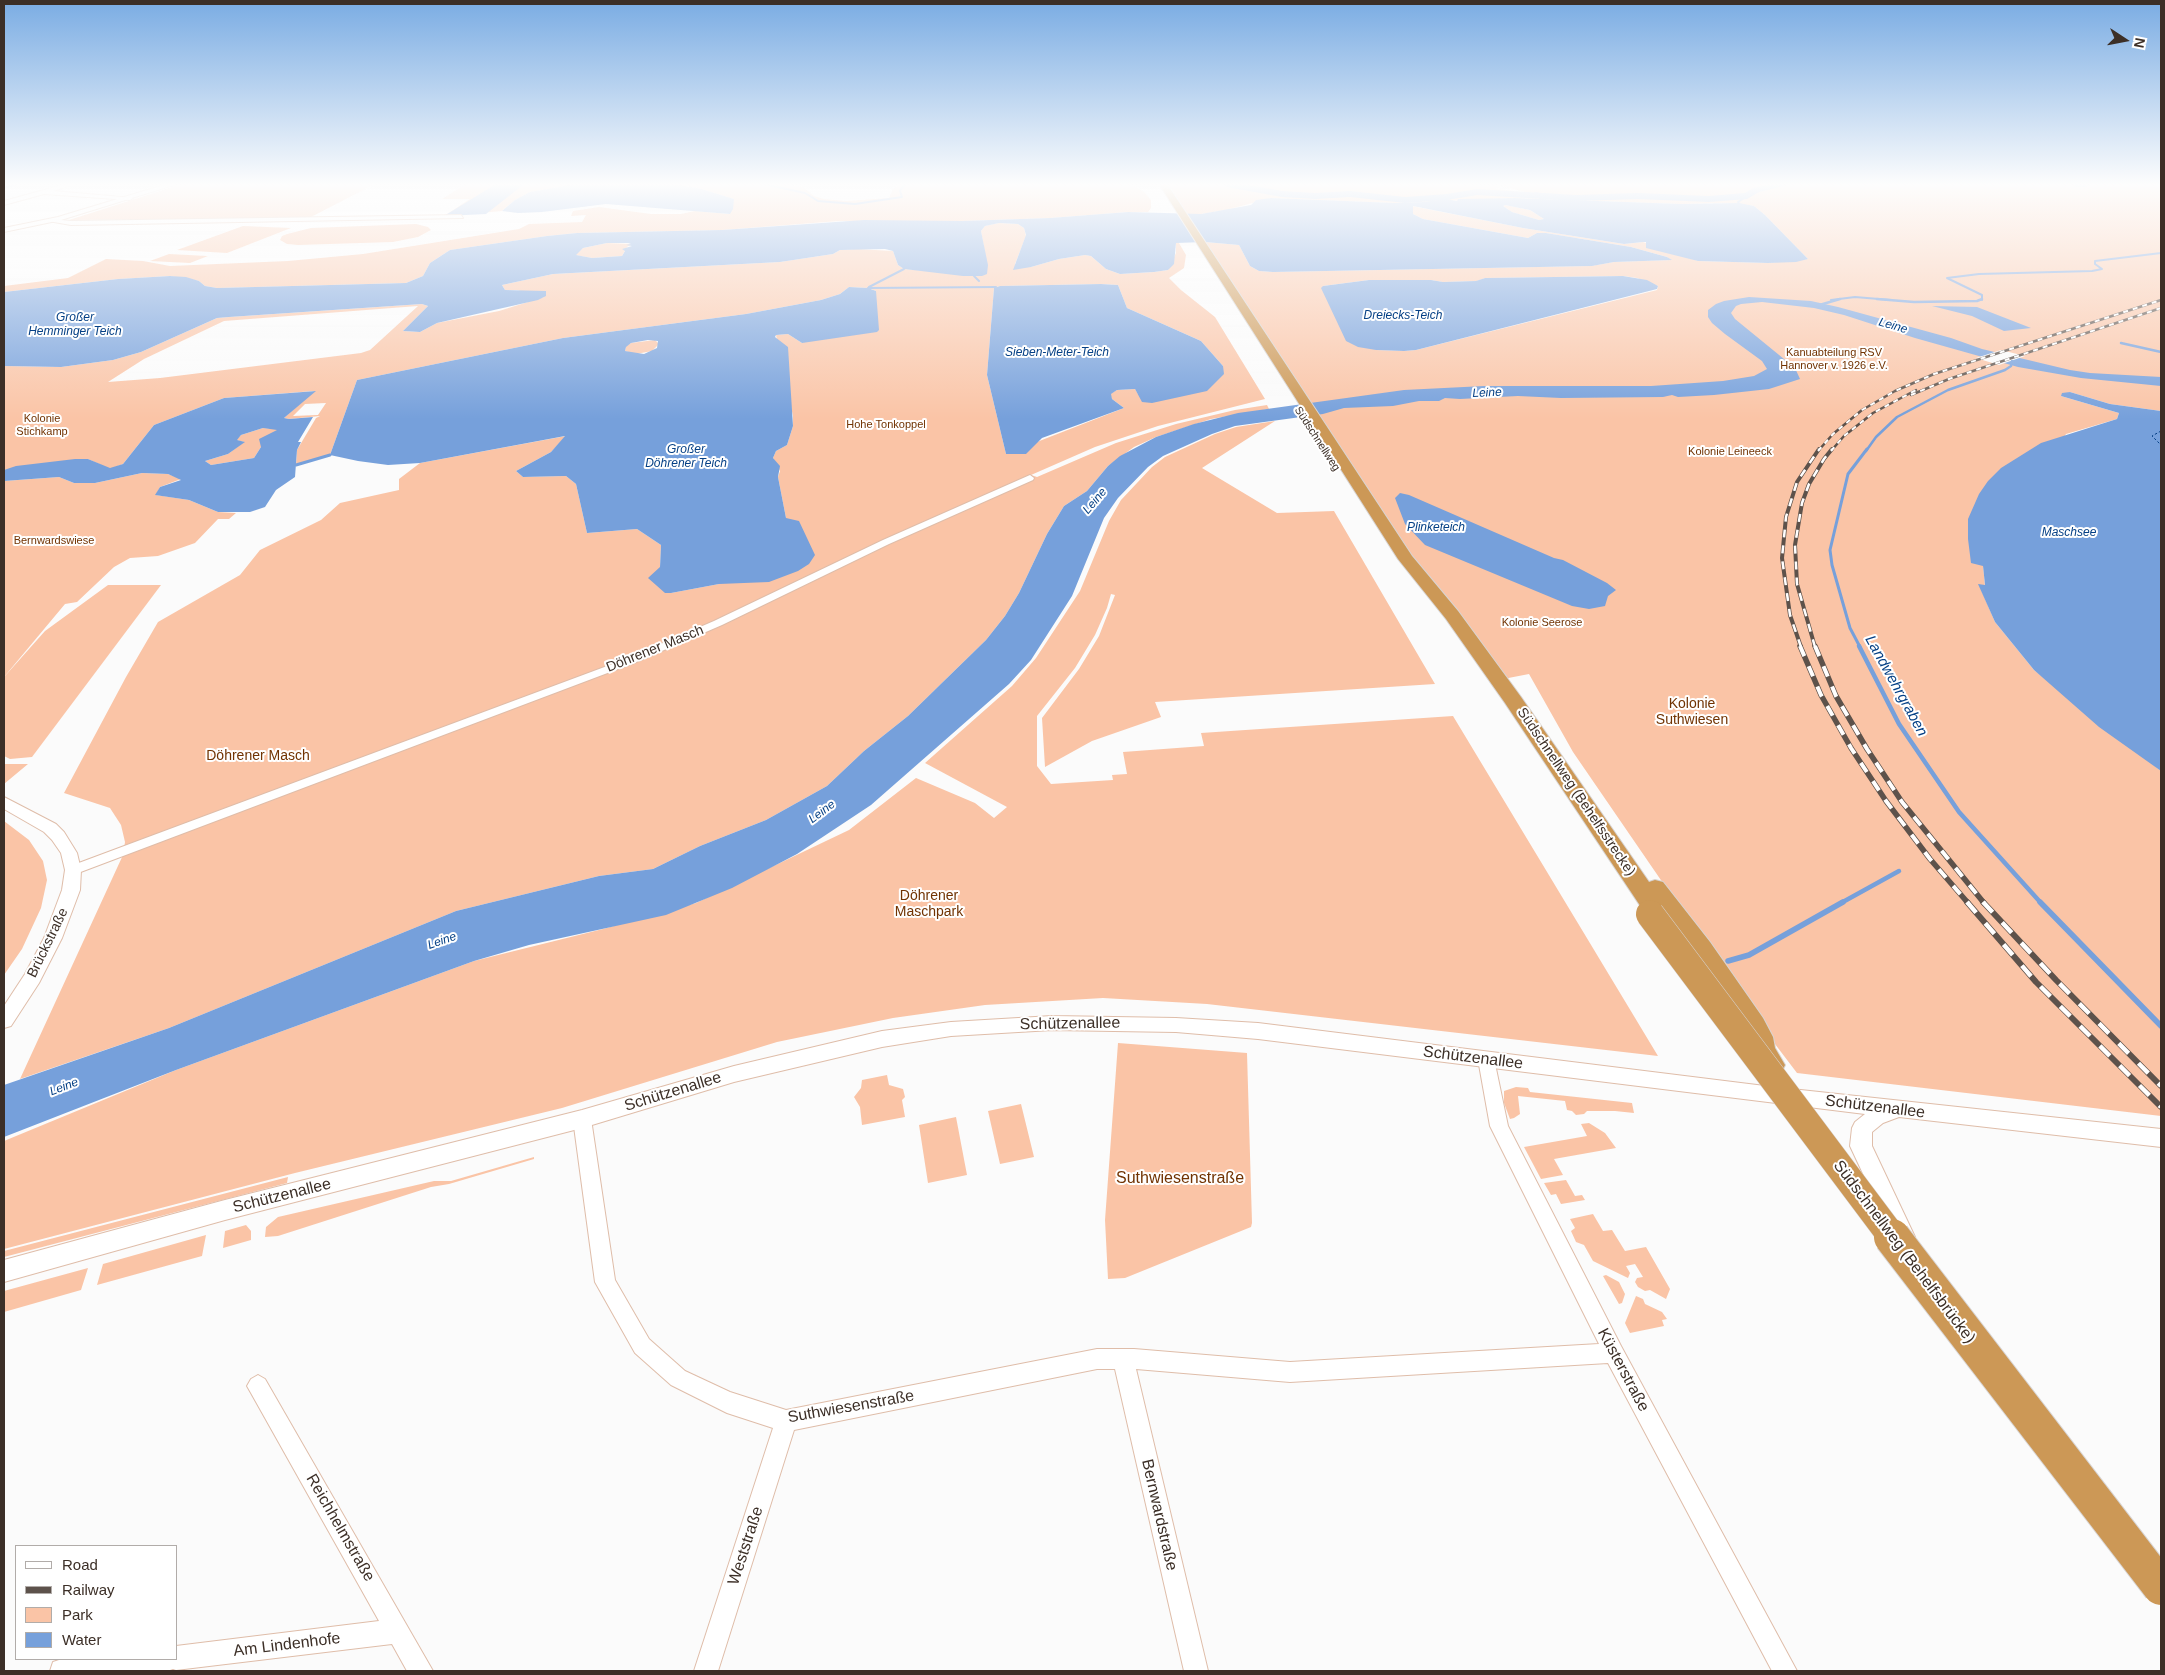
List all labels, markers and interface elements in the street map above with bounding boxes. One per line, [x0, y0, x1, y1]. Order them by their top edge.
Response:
north arrow [2100, 15, 2150, 65]
text: N [2131, 36, 2149, 49]
water label: Dreiecks-Teich [1364, 309, 1442, 323]
water label: Großer Hemminger Teich [28, 311, 122, 339]
water label: Leine [1877, 315, 1909, 337]
water label: Sieben-Meter-Teich [1005, 346, 1109, 360]
park label: Kanuabteilung RSV Hannover v. 1926 e.V. [1780, 346, 1888, 372]
water label: Leine [1472, 385, 1502, 401]
street label: Südschnellweg [1291, 404, 1343, 474]
park label: Kolonie Stichkamp [16, 412, 68, 438]
park label: Hohe Tonkoppel [846, 418, 926, 432]
water label: Großer Döhrener Teich [645, 443, 727, 471]
park label: Kolonie Leineeck [1688, 445, 1772, 459]
water label: Leine [1080, 485, 1110, 517]
water label: Plinketeich [1407, 521, 1465, 535]
water label: Maschsee [2042, 526, 2096, 540]
park label: Bernwardswiese [14, 534, 94, 548]
park label: Kolonie Seerose [1502, 616, 1582, 630]
street label: Döhrener Masch [604, 622, 706, 676]
water label: Landwehrgraben [1861, 632, 1931, 740]
park label: Kolonie Suthwiesen [1656, 696, 1728, 729]
street label: Südschnellweg (Behelfsstrecke) [1513, 705, 1639, 879]
park label: Döhrener Masch [206, 748, 310, 764]
water label: Leine [806, 797, 838, 827]
park label: Döhrener Maschpark [895, 888, 963, 920]
street label: Brückstraße [24, 905, 72, 981]
water label: Leine [426, 929, 458, 953]
street label: Schützenallee [1020, 1014, 1120, 1034]
street label: Schützenallee [1422, 1042, 1524, 1074]
street label: Schützenallee [622, 1068, 724, 1116]
water label: Leine [48, 1075, 80, 1099]
street label: Schützenallee [1824, 1091, 1926, 1123]
street label: Südschnellweg (Behelfsbrücke) [1829, 1157, 1979, 1347]
park label: Suthwiesenstraße [1116, 1169, 1244, 1189]
street label: Schützenallee [231, 1175, 333, 1217]
street label: Küsterstraße [1593, 1325, 1653, 1415]
street label: Suthwiesenstraße [786, 1386, 916, 1428]
street label: Bernwardstraße [1137, 1457, 1181, 1573]
street label: Reichhelmstraße [301, 1471, 379, 1585]
street label: Weststraße [724, 1504, 768, 1588]
legend [15, 1545, 178, 1660]
text: Road [62, 1556, 98, 1573]
text: Railway [62, 1581, 115, 1598]
text: Park [62, 1606, 93, 1623]
street label: Am Lindenhofe [232, 1629, 342, 1661]
text: Water [62, 1631, 101, 1648]

